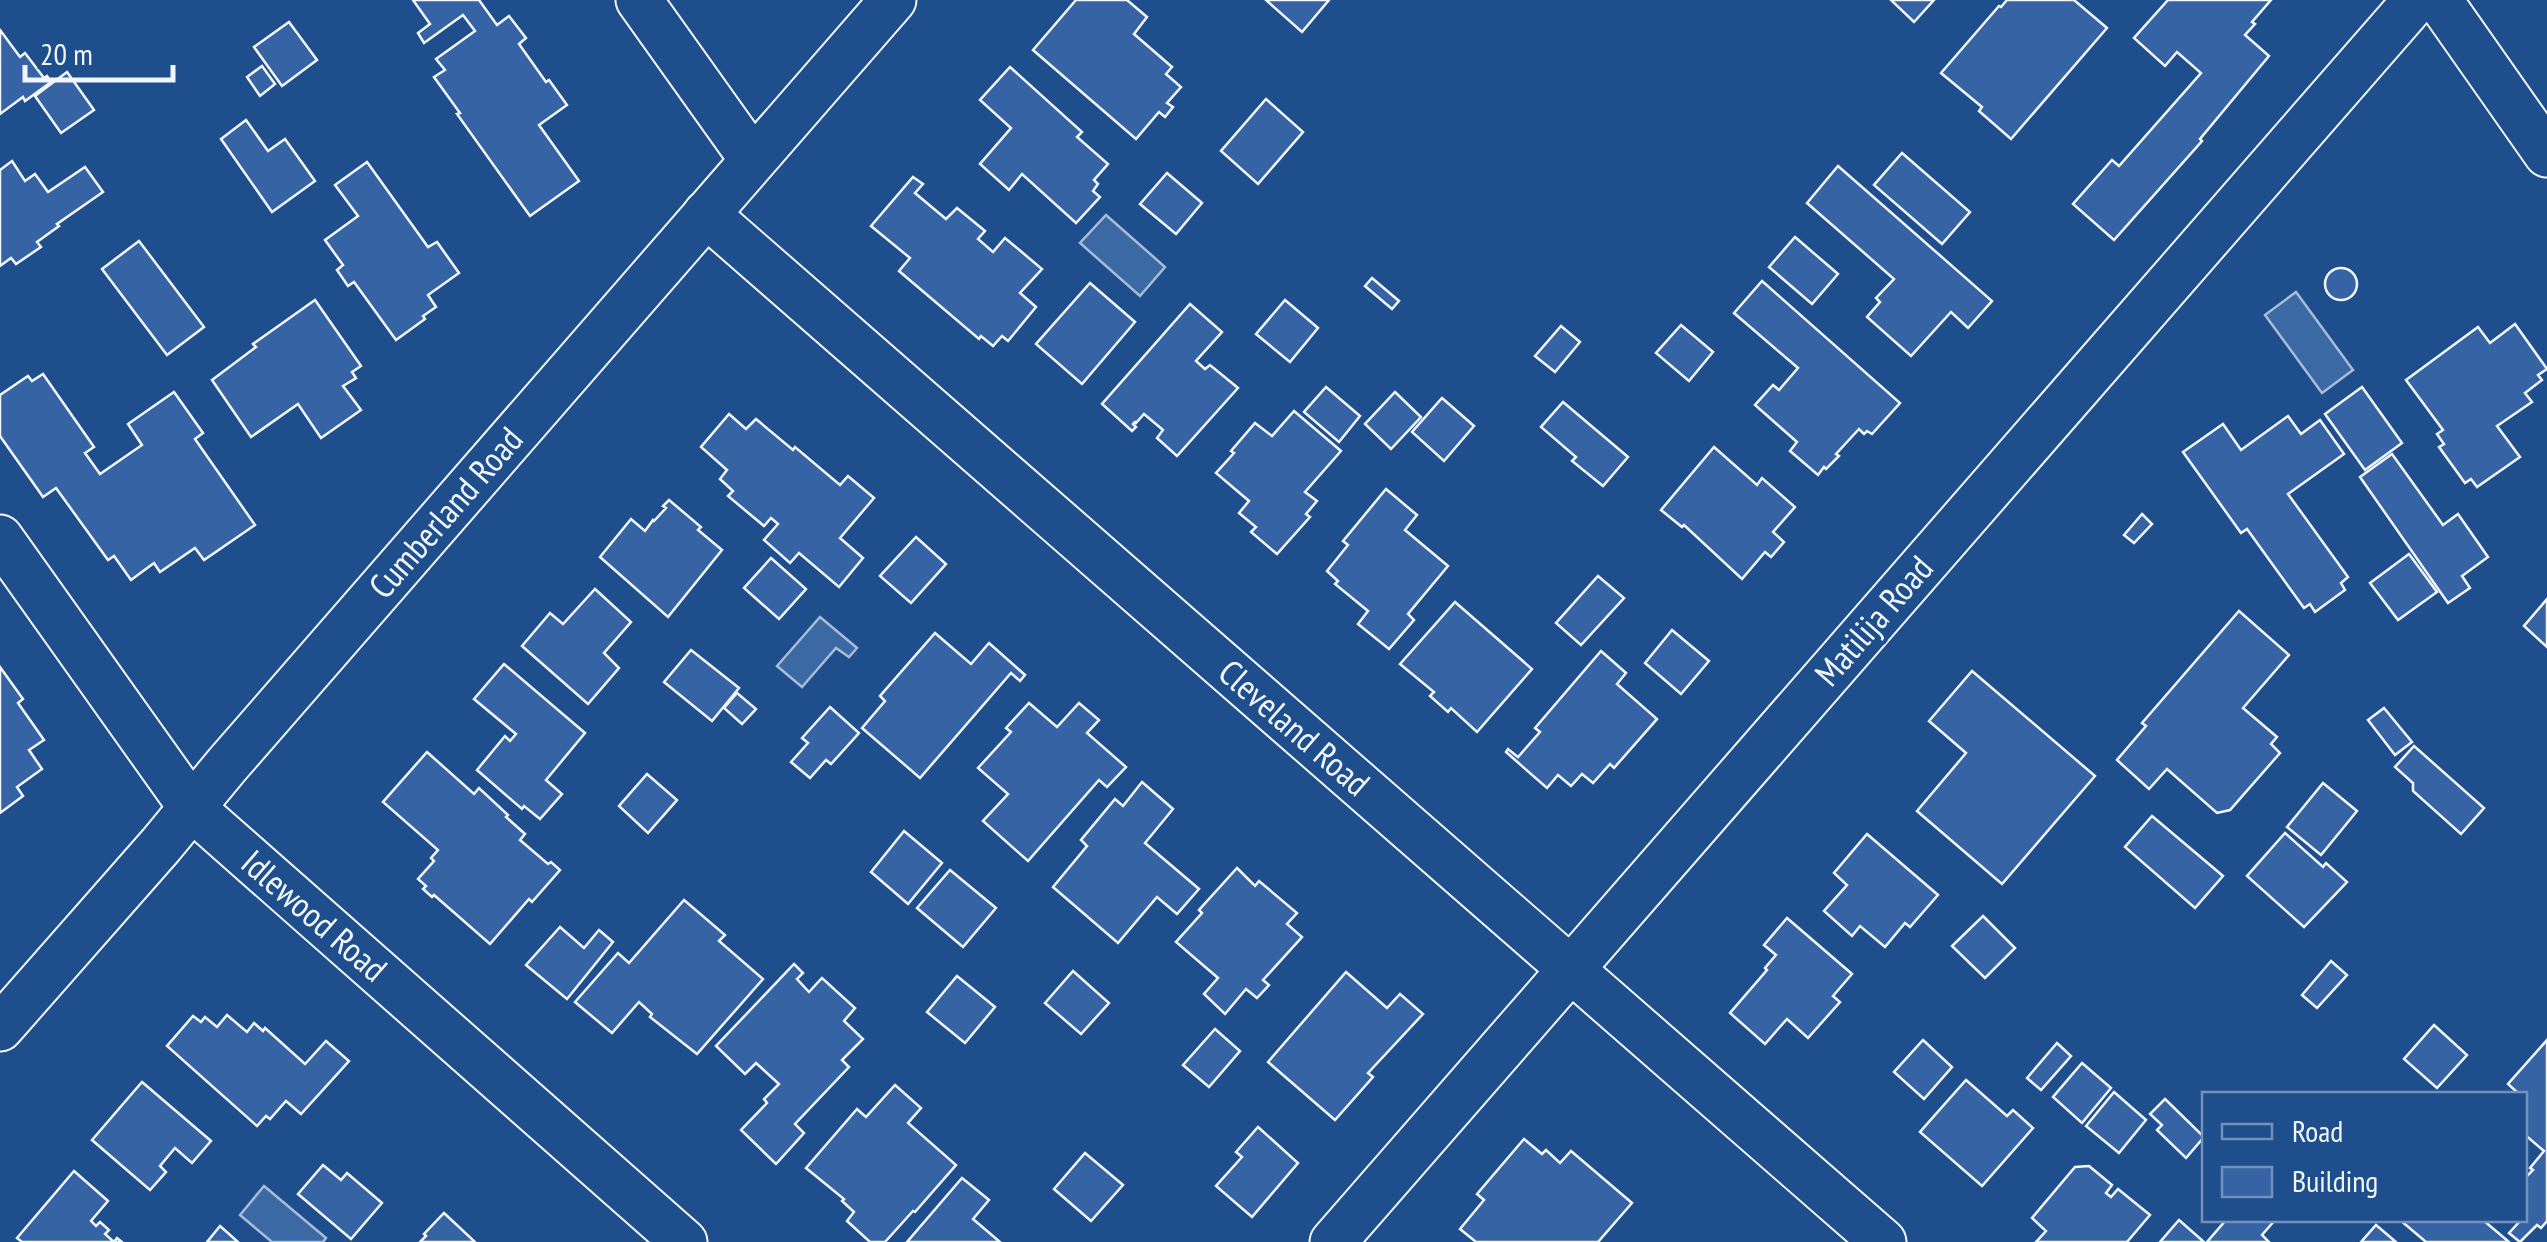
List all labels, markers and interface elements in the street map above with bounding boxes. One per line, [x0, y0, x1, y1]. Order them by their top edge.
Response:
scale bar [25, 20, 172, 82]
text: 20 m [40, 34, 93, 73]
street label: Cumberland Road [358, 417, 532, 608]
street label: Matilija Road [1804, 546, 1942, 695]
street label: Cleveland Road [1209, 649, 1380, 806]
street label: Idlewood Road [232, 839, 397, 991]
legend [2202, 1092, 2527, 1222]
text: Road [2292, 1111, 2343, 1150]
text: Building [2292, 1161, 2378, 1200]

